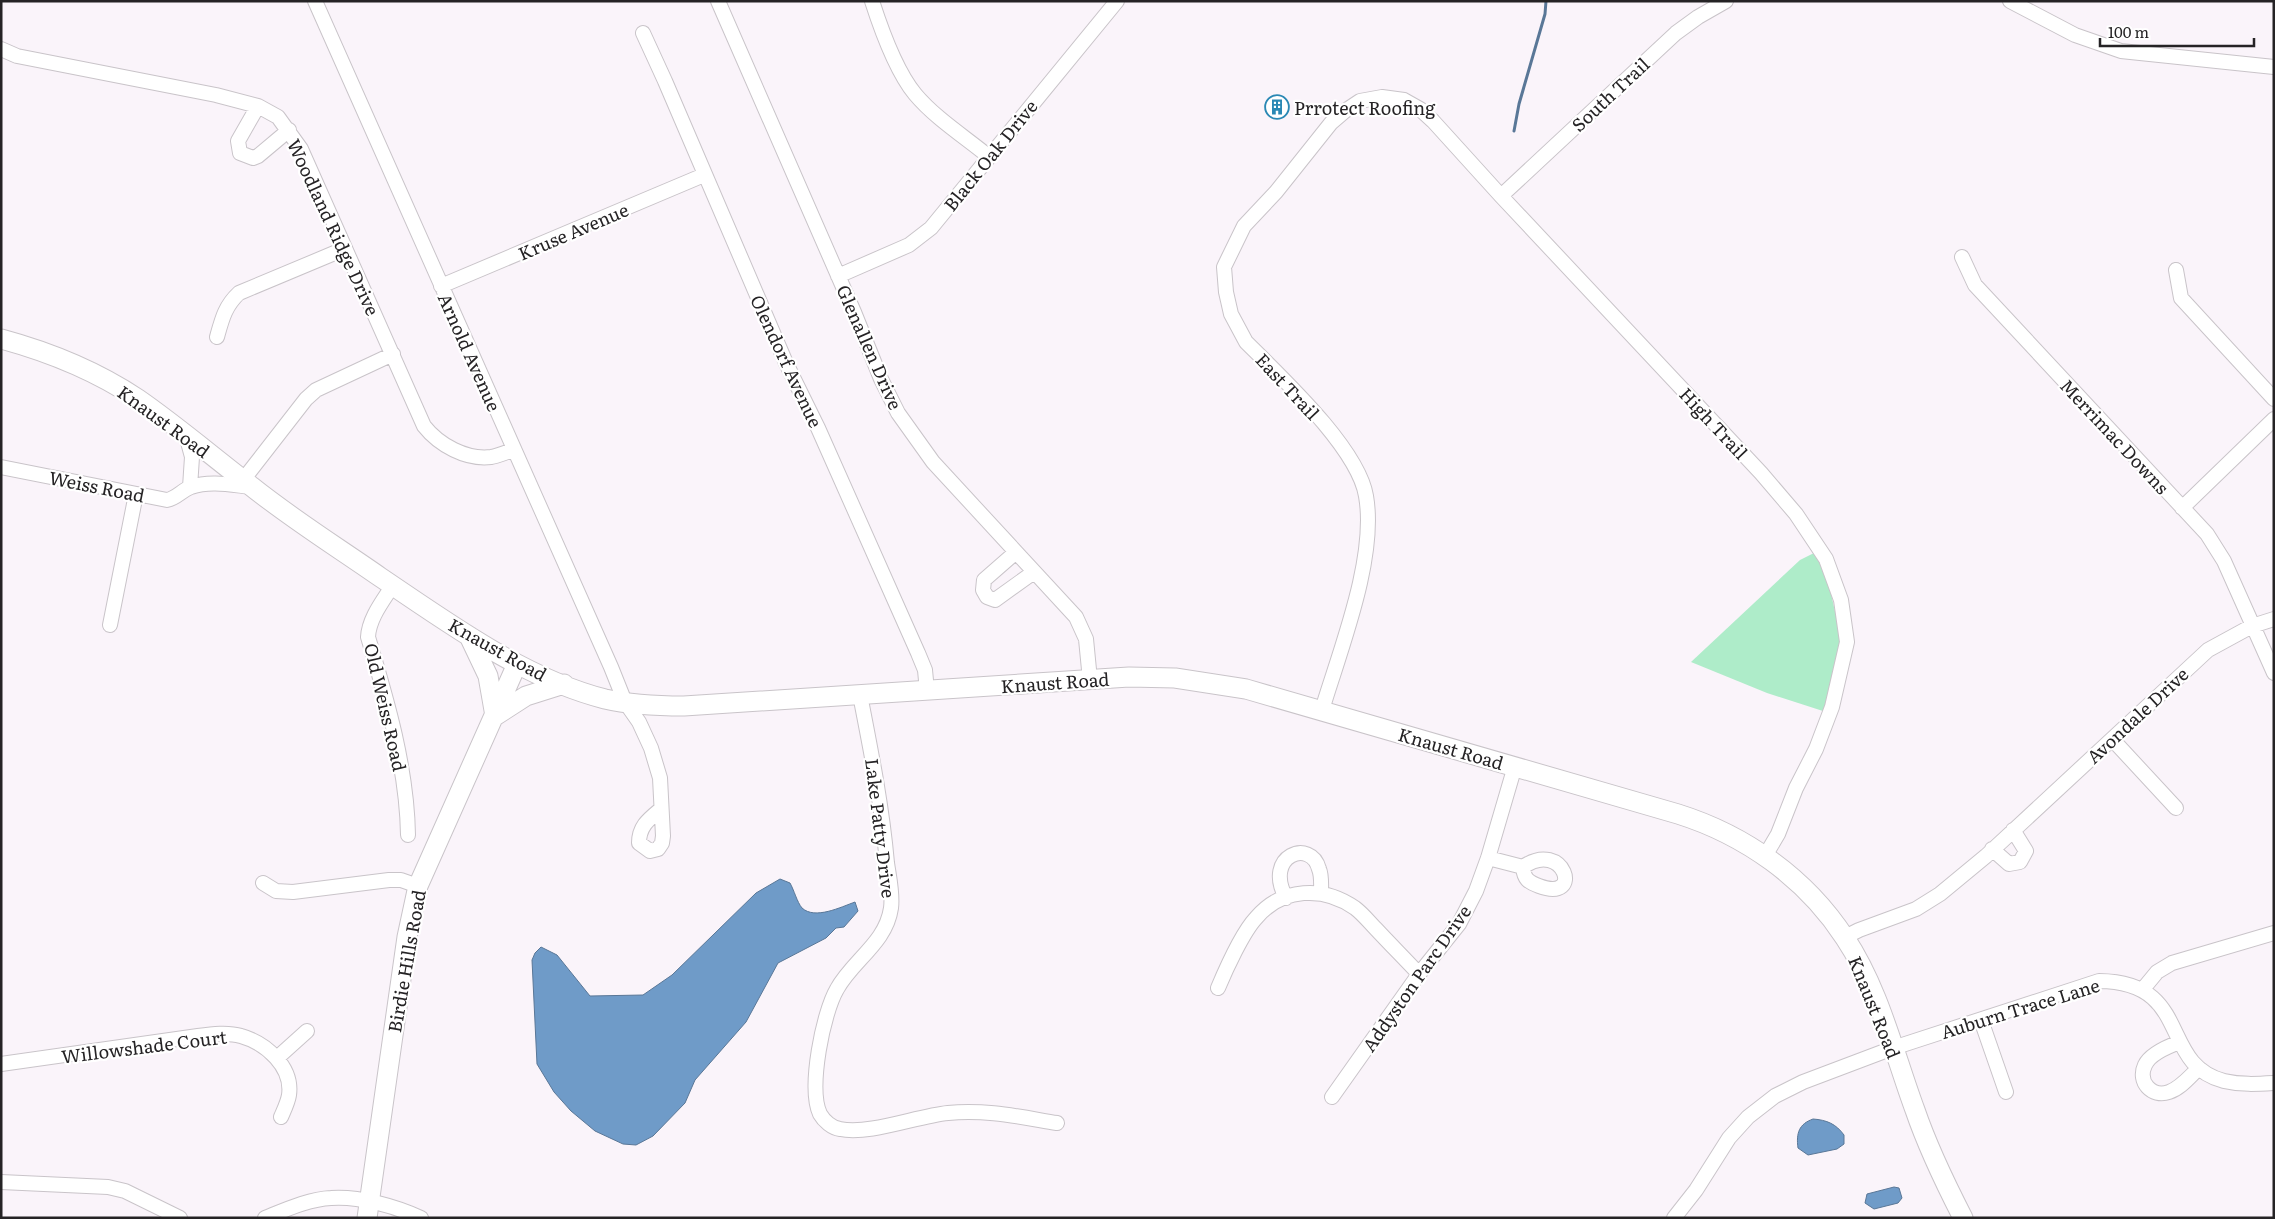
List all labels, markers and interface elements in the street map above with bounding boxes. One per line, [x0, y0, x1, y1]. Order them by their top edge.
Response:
scale bar [2100, 15, 2254, 47]
text: 100 m [2108, 20, 2149, 43]
street label: South Trail [1565, 51, 1655, 137]
street label: Black Oak Drive [937, 94, 1043, 216]
building icon: Prrotect Roofing [1264, 94, 1290, 120]
place label: Prrotect Roofing [1294, 94, 1436, 121]
street label: Woodland Ridge Drive [281, 134, 387, 320]
street label: Kruse Avenue [514, 196, 632, 266]
street label: Glenallen Drive [830, 280, 910, 414]
street label: Arnold Avenue [432, 288, 508, 416]
street label: Olendorf Avenue [744, 290, 830, 432]
street label: East Trail [1250, 346, 1326, 426]
street label: Merrimac Downs [2054, 372, 2176, 500]
street label: Knaust Road [112, 378, 216, 464]
street label: High Trail [1674, 381, 1754, 465]
street label: Weiss Road [47, 464, 147, 508]
street label: Knaust Road [444, 611, 552, 687]
street label: Old Weiss Road [358, 640, 414, 774]
street label: Avondale Drive [2080, 661, 2194, 769]
street label: Knaust Road [1000, 665, 1110, 699]
street label: Knaust Road [1395, 720, 1507, 776]
street label: Lake Patty Drive [859, 757, 903, 899]
street label: Birdie Hills Road [380, 887, 432, 1035]
street label: Addyston Parc Drive [1355, 899, 1477, 1057]
street label: Knaust Road [1842, 952, 1908, 1062]
street label: Auburn Trace Lane [1937, 971, 2103, 1045]
street label: Willowshade Court [60, 1022, 229, 1070]

